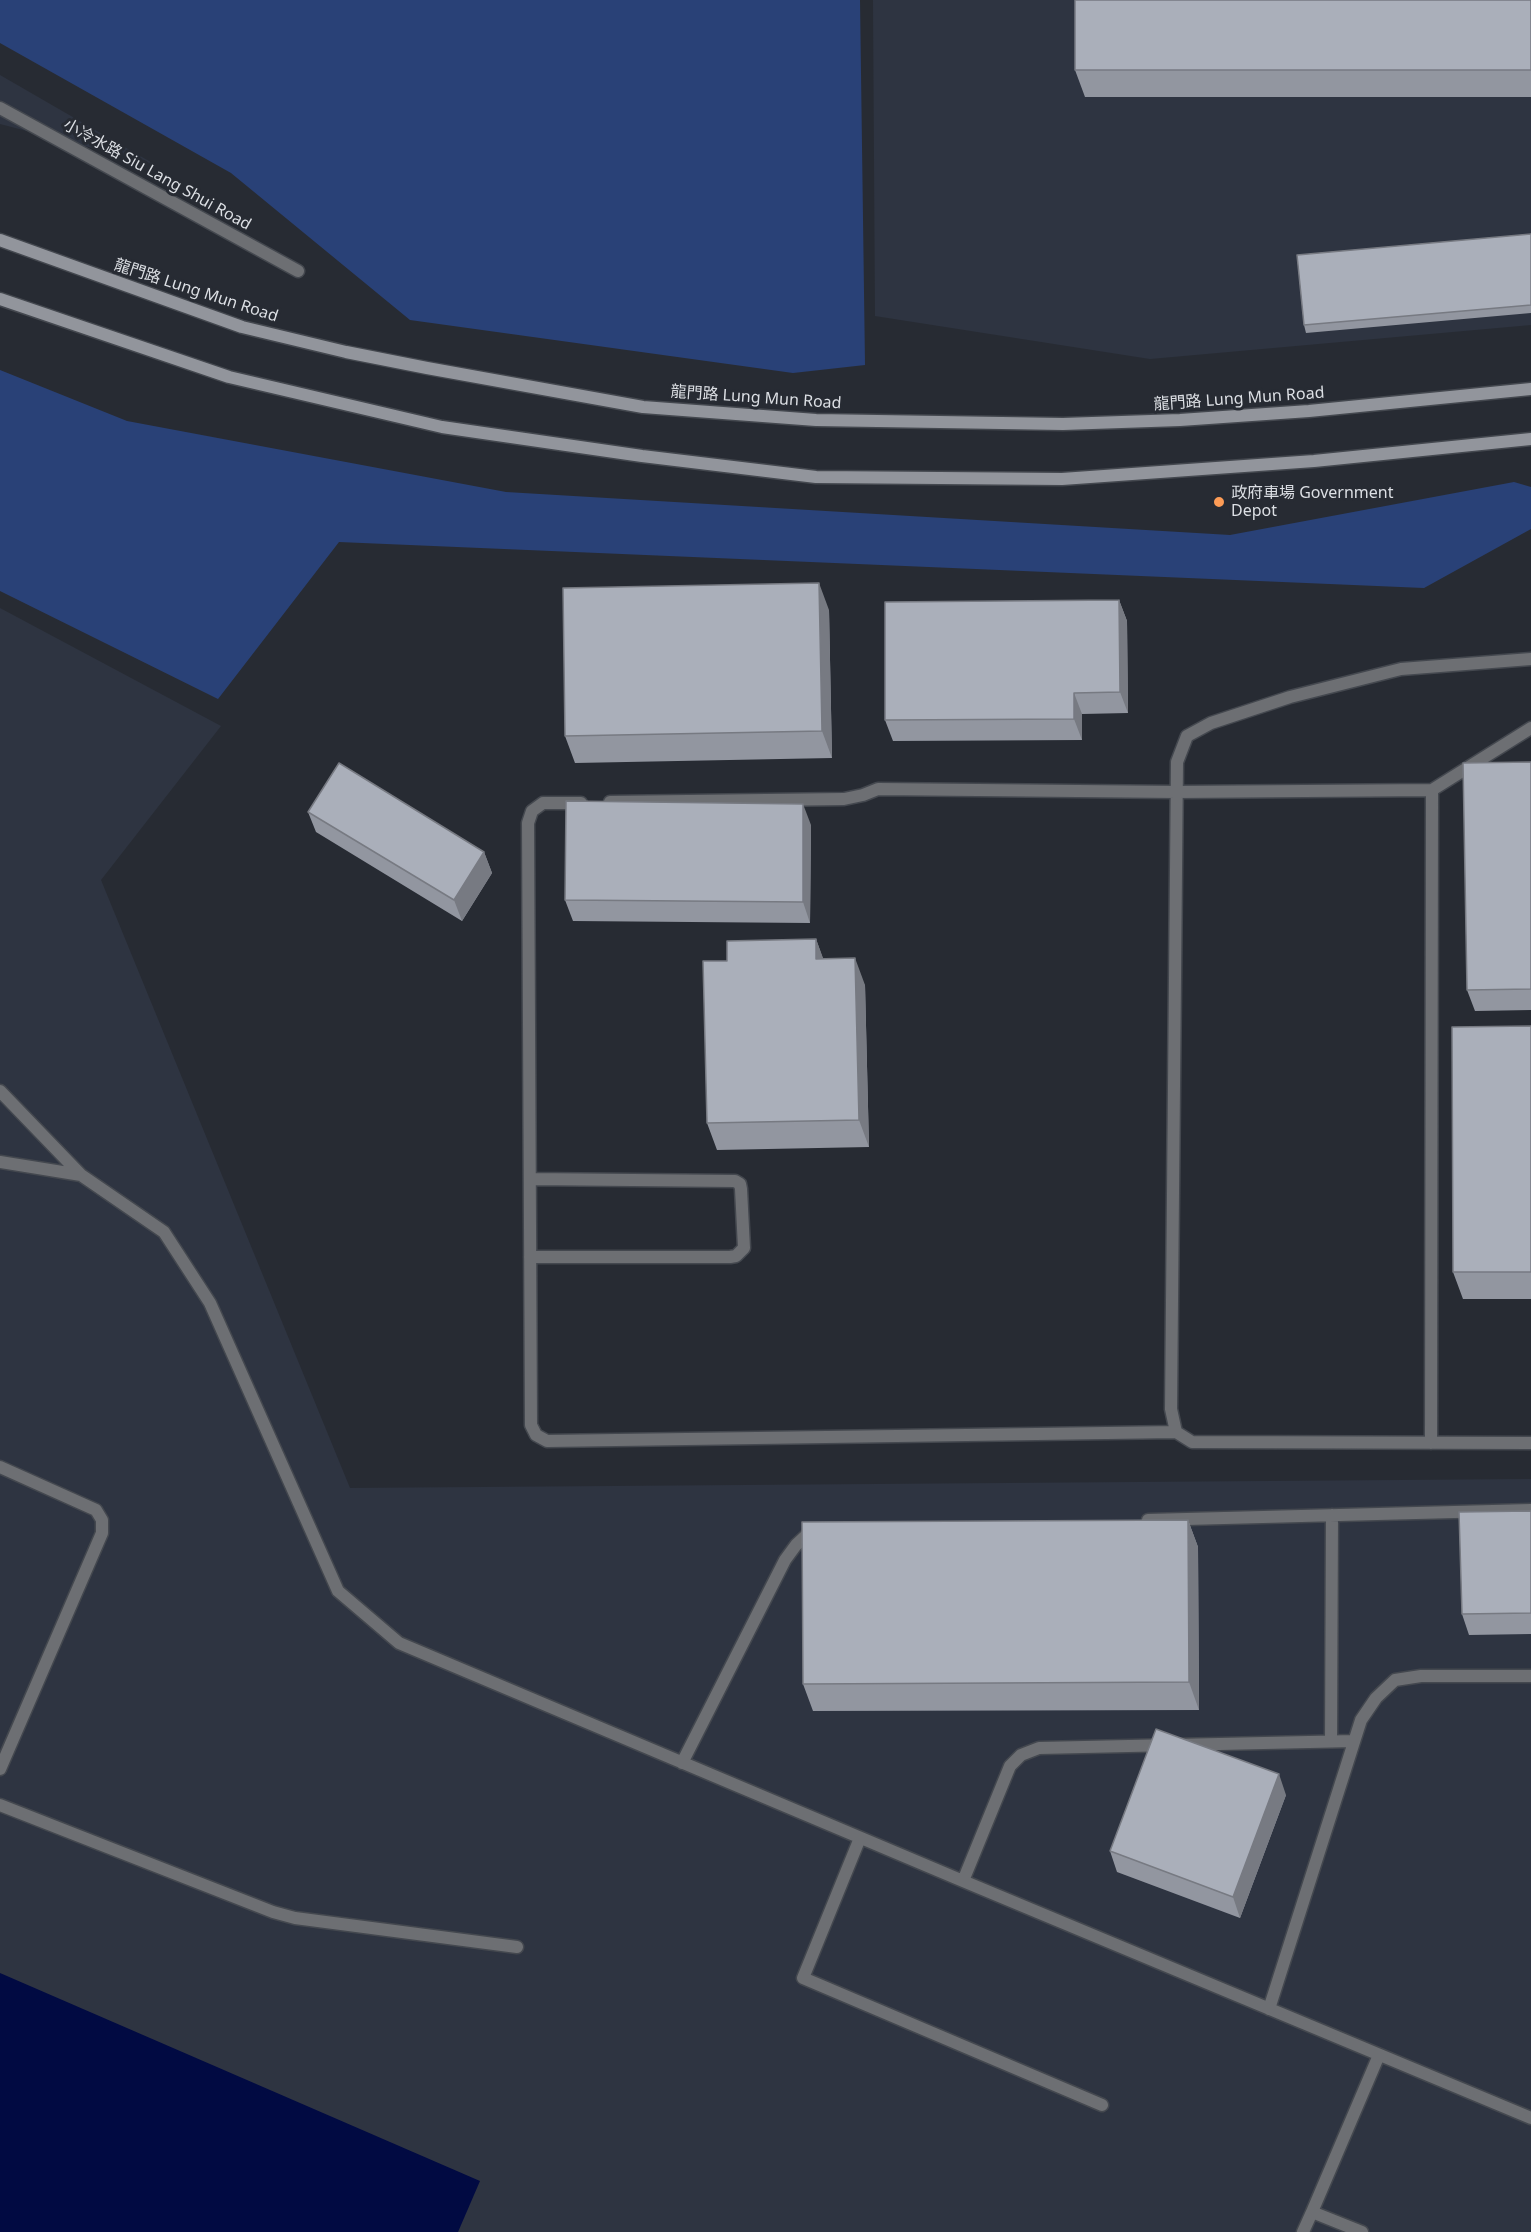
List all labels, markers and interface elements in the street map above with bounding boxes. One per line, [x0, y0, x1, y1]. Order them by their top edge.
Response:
street label: 小冷水路 Siu Lang Shui Road [60, 115, 254, 235]
street label: 龍門路 Lung Mun Road [112, 255, 280, 327]
street label: 龍門路 Lung Mun Road [670, 382, 842, 414]
street label: 龍門路 Lung Mun Road [1153, 383, 1325, 415]
place label: 政府車場 Government Depot [1231, 483, 1393, 521]
marker: 政府車場 Government Depot [1212, 495, 1226, 509]

